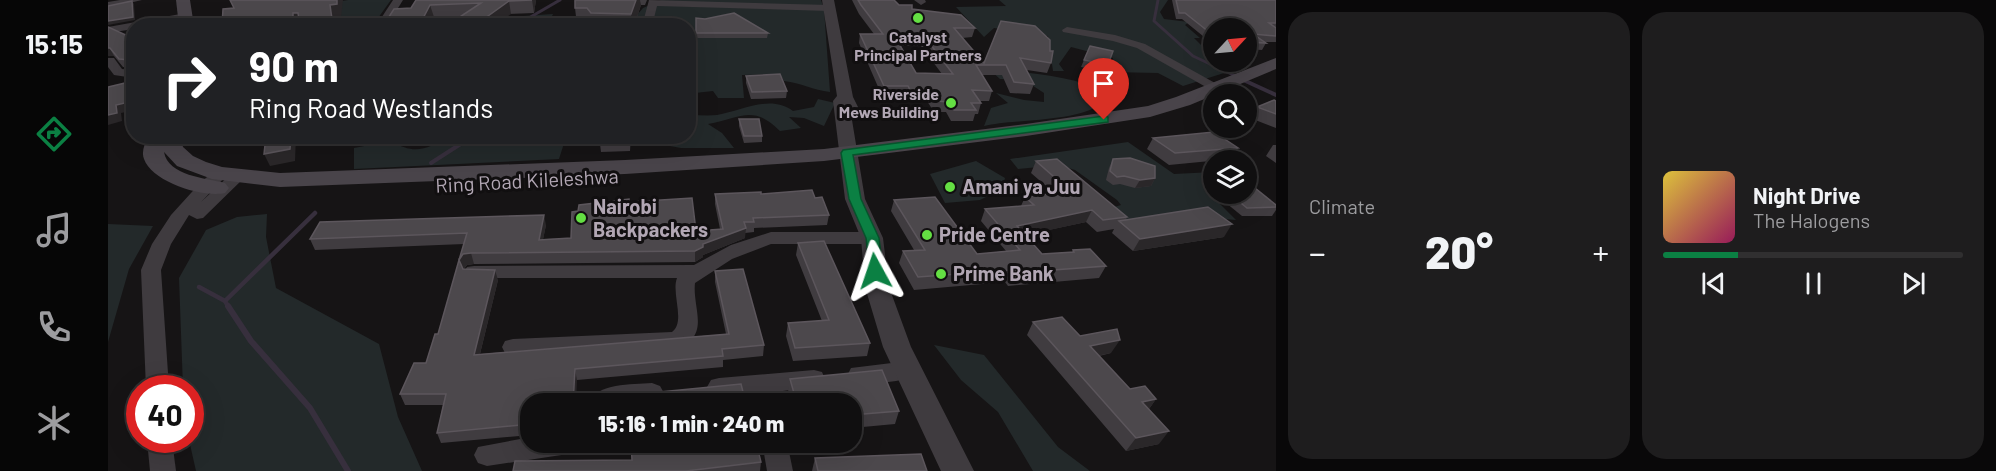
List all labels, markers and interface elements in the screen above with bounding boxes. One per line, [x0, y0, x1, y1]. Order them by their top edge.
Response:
marker: Catalyst Principal Partners [911, 11, 925, 25]
north arrow [1203, 18, 1257, 72]
map controls [1203, 18, 1257, 204]
text: 15:15 [25, 27, 83, 59]
place label: Catalyst Principal Partners [854, 27, 982, 64]
text: 90 m [249, 40, 339, 90]
icon: right [150, 42, 228, 120]
pin [1078, 58, 1129, 120]
icon: arrive [1087, 67, 1120, 100]
place label: Riverside Mews Building [839, 84, 939, 121]
button: search [1203, 84, 1257, 138]
text: Ring Road Westlands [249, 91, 493, 123]
marker: Riverside Mews Building [944, 96, 958, 110]
icon: directions [33, 113, 75, 155]
button: layers [1203, 150, 1257, 204]
street label: Ring Road Kileleshwa [435, 163, 619, 197]
place label: Amani ya Juu [962, 174, 1080, 198]
marker: Amani ya Juu [943, 180, 957, 194]
text: Night Drive [1753, 182, 1861, 208]
place label: Nairobi Backpackers [593, 194, 708, 241]
text: Climate [1309, 194, 1375, 218]
text: The Halogens [1753, 208, 1870, 232]
icon: music [33, 209, 75, 251]
marker: Nairobi Backpackers [574, 211, 588, 225]
place label: Pride Centre [939, 222, 1050, 246]
text: 20° [1425, 224, 1493, 278]
marker: Pride Centre [920, 228, 934, 242]
text: − [1309, 232, 1326, 272]
text: + [1593, 232, 1609, 272]
position arrow [843, 239, 907, 303]
place label: Prime Bank [953, 261, 1054, 285]
marker: Prime Bank [934, 267, 948, 281]
icon: previous [1697, 267, 1730, 300]
icon: pause [1797, 267, 1830, 300]
icon: next [1897, 267, 1930, 300]
icon: phone [33, 306, 75, 348]
speed limit sign: 40 [126, 375, 204, 453]
icon: climate [33, 402, 75, 444]
text: 15:16 · 1 min · 240 m [598, 410, 784, 436]

